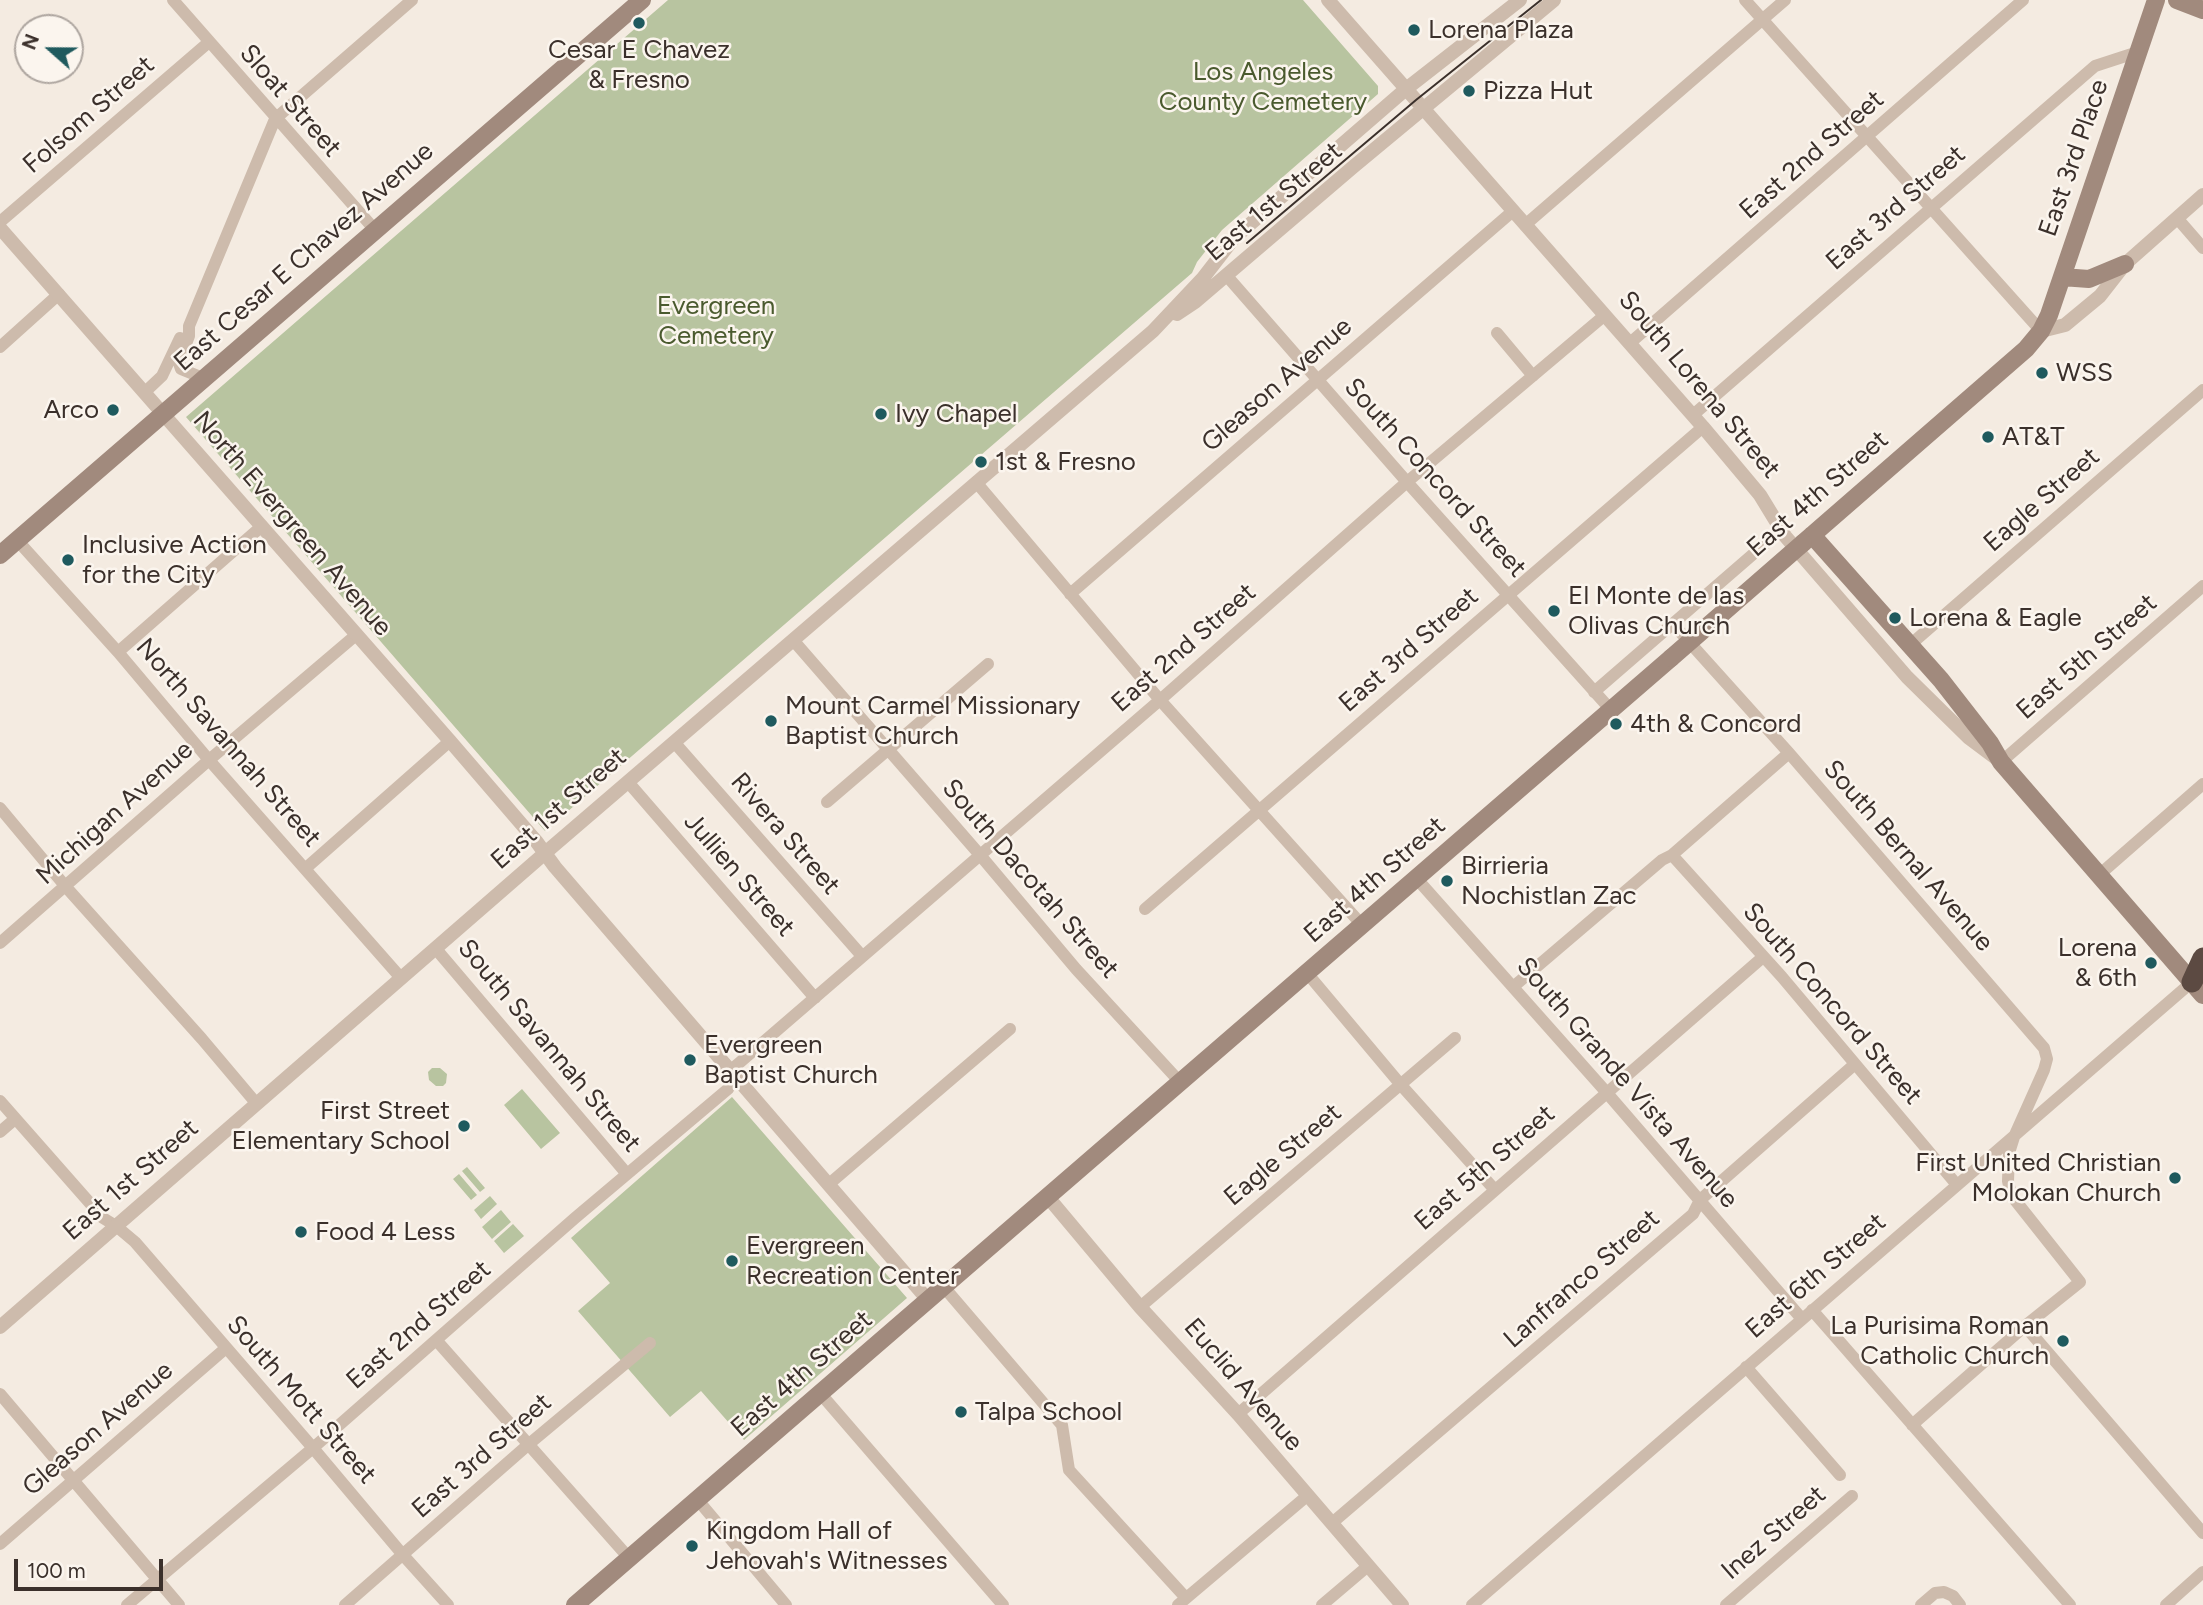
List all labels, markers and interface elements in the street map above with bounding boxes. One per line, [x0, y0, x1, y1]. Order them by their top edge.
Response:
north arrow [14, 14, 84, 84]
place label: Lorena Plaza [1428, 14, 1574, 46]
marker: Cesar E Chavez & Fresno [631, 15, 647, 31]
marker: Lorena Plaza [1406, 22, 1422, 38]
text: N [17, 31, 44, 53]
place label: Cesar E Chavez & Fresno [548, 34, 730, 96]
street label: Sloat Street [233, 38, 347, 164]
street label: Folsom Street [17, 50, 161, 180]
park label: Los Angeles County Cemetery [1159, 56, 1367, 118]
place label: Pizza Hut [1483, 75, 1593, 107]
street label: East 3rd Place [2033, 75, 2115, 241]
marker: Pizza Hut [1461, 83, 1477, 99]
street label: East 2nd Street [1734, 84, 1890, 226]
street label: East Cesar E Chavez Avenue [168, 136, 440, 378]
street label: East 1st Street [1199, 136, 1349, 268]
street label: East 3rd Street [1820, 139, 1972, 277]
street label: South Lorena Street [1612, 285, 1786, 485]
park label: Evergreen Cemetery [657, 290, 775, 352]
street label: Gleason Avenue [1195, 311, 1359, 459]
place label: WSS [2056, 357, 2113, 389]
marker: WSS [2034, 365, 2050, 381]
street label: South Concord Street [1337, 372, 1533, 584]
place label: Arco [43, 394, 99, 426]
place label: Ivy Chapel [895, 398, 1017, 430]
marker: Arco [105, 402, 121, 418]
street label: North Evergreen Avenue [186, 405, 398, 643]
marker: Ivy Chapel [873, 406, 889, 422]
place label: AT&T [2002, 421, 2065, 453]
street label: East 4th Street [1741, 424, 1895, 564]
marker: AT&T [1980, 429, 1996, 445]
street label: Eagle Street [1978, 441, 2106, 559]
place label: 1st & Fresno [995, 446, 1136, 478]
marker: 1st & Fresno [973, 454, 989, 470]
place label: Inclusive Action for the City [82, 529, 267, 590]
marker: Inclusive Action for the City [60, 552, 76, 568]
street label: East 2nd Street [1106, 577, 1262, 719]
place label: El Monte de las Olivas Church [1568, 580, 1744, 642]
street label: East 3rd Street [1333, 581, 1485, 719]
street label: East 5th Street [2011, 588, 2163, 726]
place label: Lorena & Eagle [1909, 602, 2082, 634]
marker: El Monte de las Olivas Church [1546, 603, 1562, 619]
marker: Lorena & Eagle [1887, 610, 1903, 626]
street label: North Savannah Street [129, 632, 327, 854]
place label: Mount Carmel Missionary Baptist Church [785, 690, 1080, 752]
place label: 4th & Concord [1630, 708, 1802, 740]
marker: Mount Carmel Missionary Baptist Church [763, 713, 779, 729]
marker: 4th & Concord [1608, 716, 1624, 732]
street label: Michigan Avenue [30, 734, 200, 892]
street label: East 1st Street [485, 742, 633, 876]
street label: South Bernal Avenue [1817, 754, 1999, 958]
street label: Rivera Street [724, 767, 846, 901]
street label: South Dacotah Street [935, 773, 1125, 985]
street label: Jullien Street [677, 807, 801, 943]
street label: East 4th Street [1298, 810, 1452, 950]
place label: Birrieria Nochistlan Zac [1461, 850, 1637, 912]
marker: Birrieria Nochistlan Zac [1439, 873, 1455, 889]
street label: South Concord Street [1736, 897, 1928, 1111]
place label: Lorena & 6th [2058, 932, 2137, 993]
street label: South Savannah Street [451, 933, 647, 1159]
street label: South Grande Vista Avenue [1510, 951, 1744, 1215]
marker: Lorena & 6th [2143, 955, 2159, 971]
place label: Evergreen Baptist Church [704, 1029, 878, 1090]
marker: Evergreen Baptist Church [682, 1052, 698, 1068]
place label: First Street Elementary School [232, 1095, 450, 1156]
street label: Eagle Street [1218, 1097, 1348, 1213]
street label: East 5th Street [1409, 1099, 1561, 1237]
street label: East 1st Street [57, 1113, 205, 1247]
marker: First Street Elementary School [456, 1118, 472, 1134]
place label: First United Christian Molokan Church [1915, 1147, 2161, 1208]
marker: First United Christian Molokan Church [2167, 1170, 2183, 1186]
street label: Lanfranco Street [1498, 1203, 1666, 1355]
street label: East 6th Street [1740, 1207, 1892, 1345]
place label: Food 4 Less [315, 1216, 455, 1248]
marker: Food 4 Less [293, 1224, 309, 1240]
place label: Evergreen Recreation Center [746, 1230, 959, 1292]
marker: Evergreen Recreation Center [724, 1253, 740, 1269]
street label: East 2nd Street [341, 1254, 497, 1396]
street label: East 4th Street [725, 1304, 879, 1444]
street label: South Mott Street [220, 1310, 382, 1490]
place label: La Purisima Roman Catholic Church [1830, 1310, 2049, 1372]
street label: Euclid Avenue [1177, 1312, 1309, 1458]
marker: La Purisima Roman Catholic Church [2055, 1333, 2071, 1349]
street label: Gleason Avenue [16, 1355, 180, 1503]
street label: East 3rd Street [406, 1387, 558, 1525]
place label: Talpa School [975, 1396, 1122, 1428]
marker: Talpa School [953, 1404, 969, 1420]
street label: Inez Street [1716, 1479, 1832, 1587]
place label: Kingdom Hall of Jehovah's Witnesses [706, 1515, 948, 1576]
marker: Kingdom Hall of Jehovah's Witnesses [684, 1538, 700, 1554]
scale bar [18, 1546, 166, 1590]
text: 100 m [27, 1558, 86, 1583]

